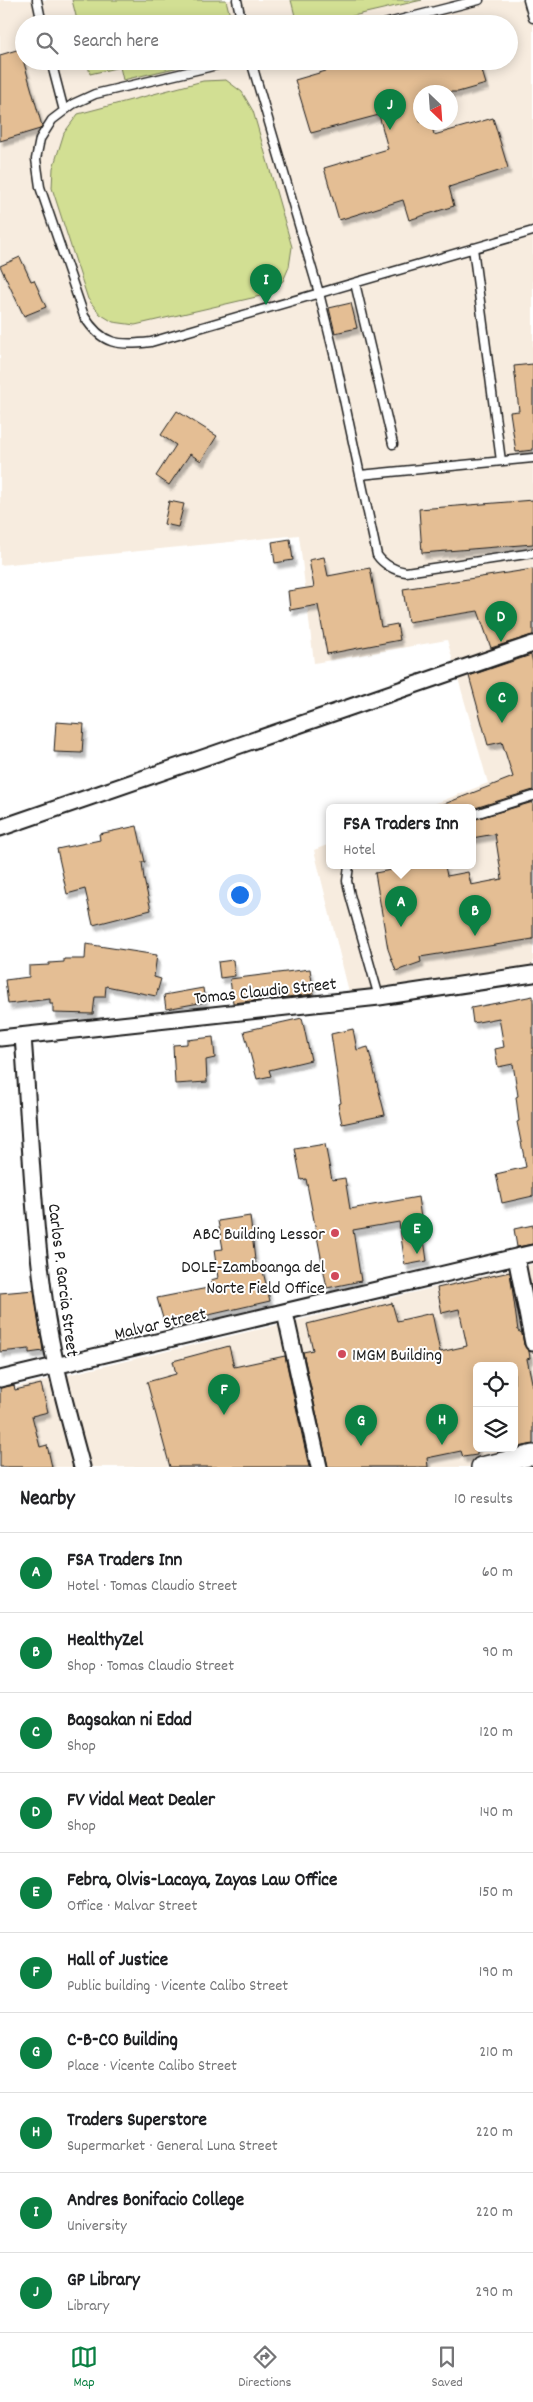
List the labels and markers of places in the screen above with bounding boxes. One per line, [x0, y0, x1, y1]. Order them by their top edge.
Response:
pin: J [374, 89, 406, 130]
pin: I [250, 264, 282, 305]
pin: D [485, 601, 517, 642]
pin: C [486, 682, 518, 723]
pin: A [385, 886, 417, 927]
pin: B [459, 895, 491, 936]
pin: E [401, 1213, 433, 1254]
place label: ABC Building Lessor [193, 1223, 325, 1248]
marker: ABC Building Lessor [329, 1227, 341, 1239]
place label: DOLE-Zamboanga del Norte Field Office [181, 1256, 326, 1302]
marker: DOLE-Zamboanga del Norte Field Office [329, 1270, 341, 1282]
place label: 1MGM Building [352, 1344, 442, 1369]
marker: 1MGM Building [336, 1348, 348, 1360]
pin: F [208, 1374, 240, 1415]
pin: H [426, 1404, 458, 1445]
pin: G [345, 1405, 377, 1446]

